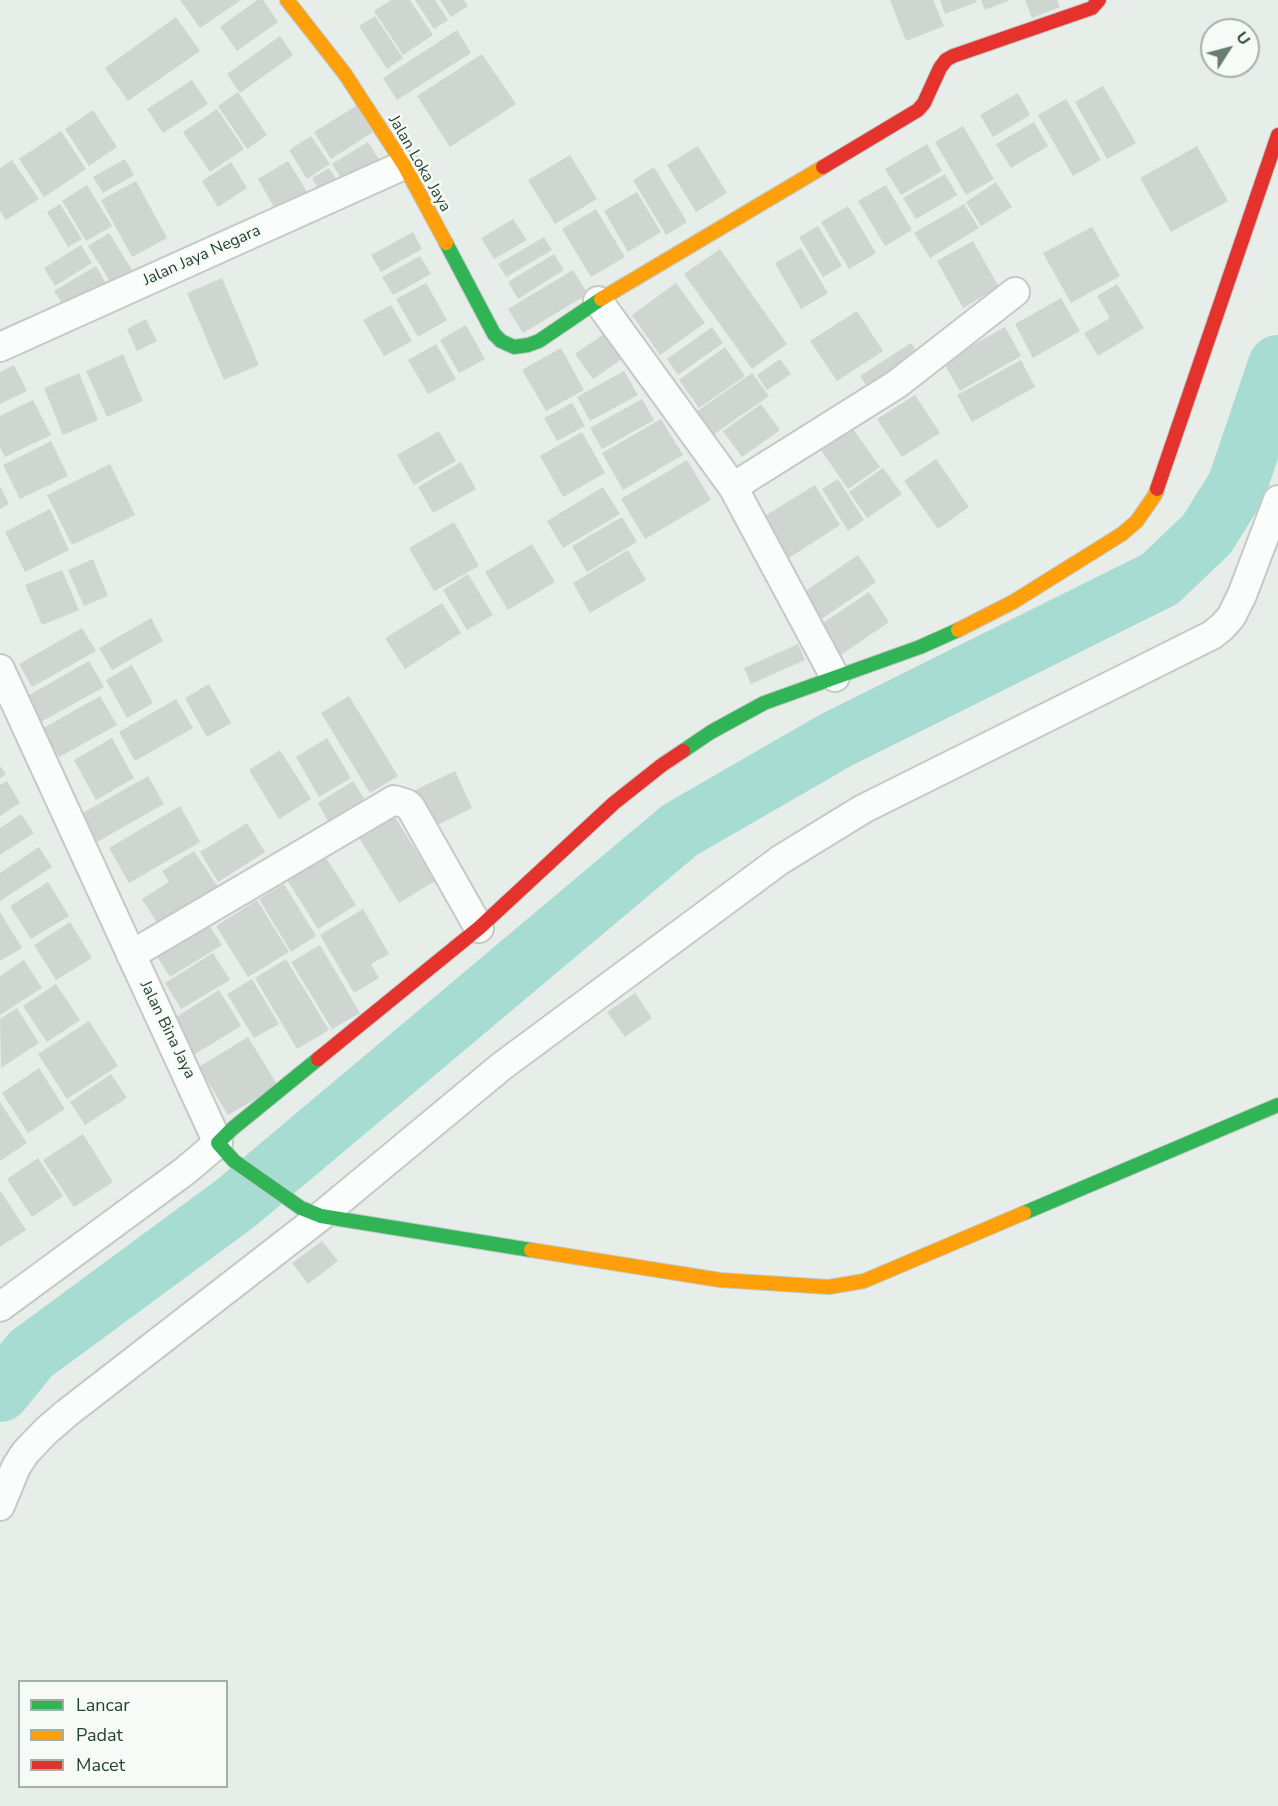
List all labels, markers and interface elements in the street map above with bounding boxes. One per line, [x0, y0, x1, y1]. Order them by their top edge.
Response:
north arrow [1200, 18, 1260, 78]
text: U [1231, 27, 1255, 50]
street label: Jalan Loka Jaya [384, 112, 454, 216]
street label: Jalan Jaya Negara [140, 221, 264, 291]
street label: Jalan Bina Jaya [135, 978, 199, 1082]
legend [18, 1680, 228, 1788]
text: Lancar [76, 1693, 130, 1717]
text: Padat [76, 1723, 123, 1747]
text: Macet [76, 1753, 125, 1777]

